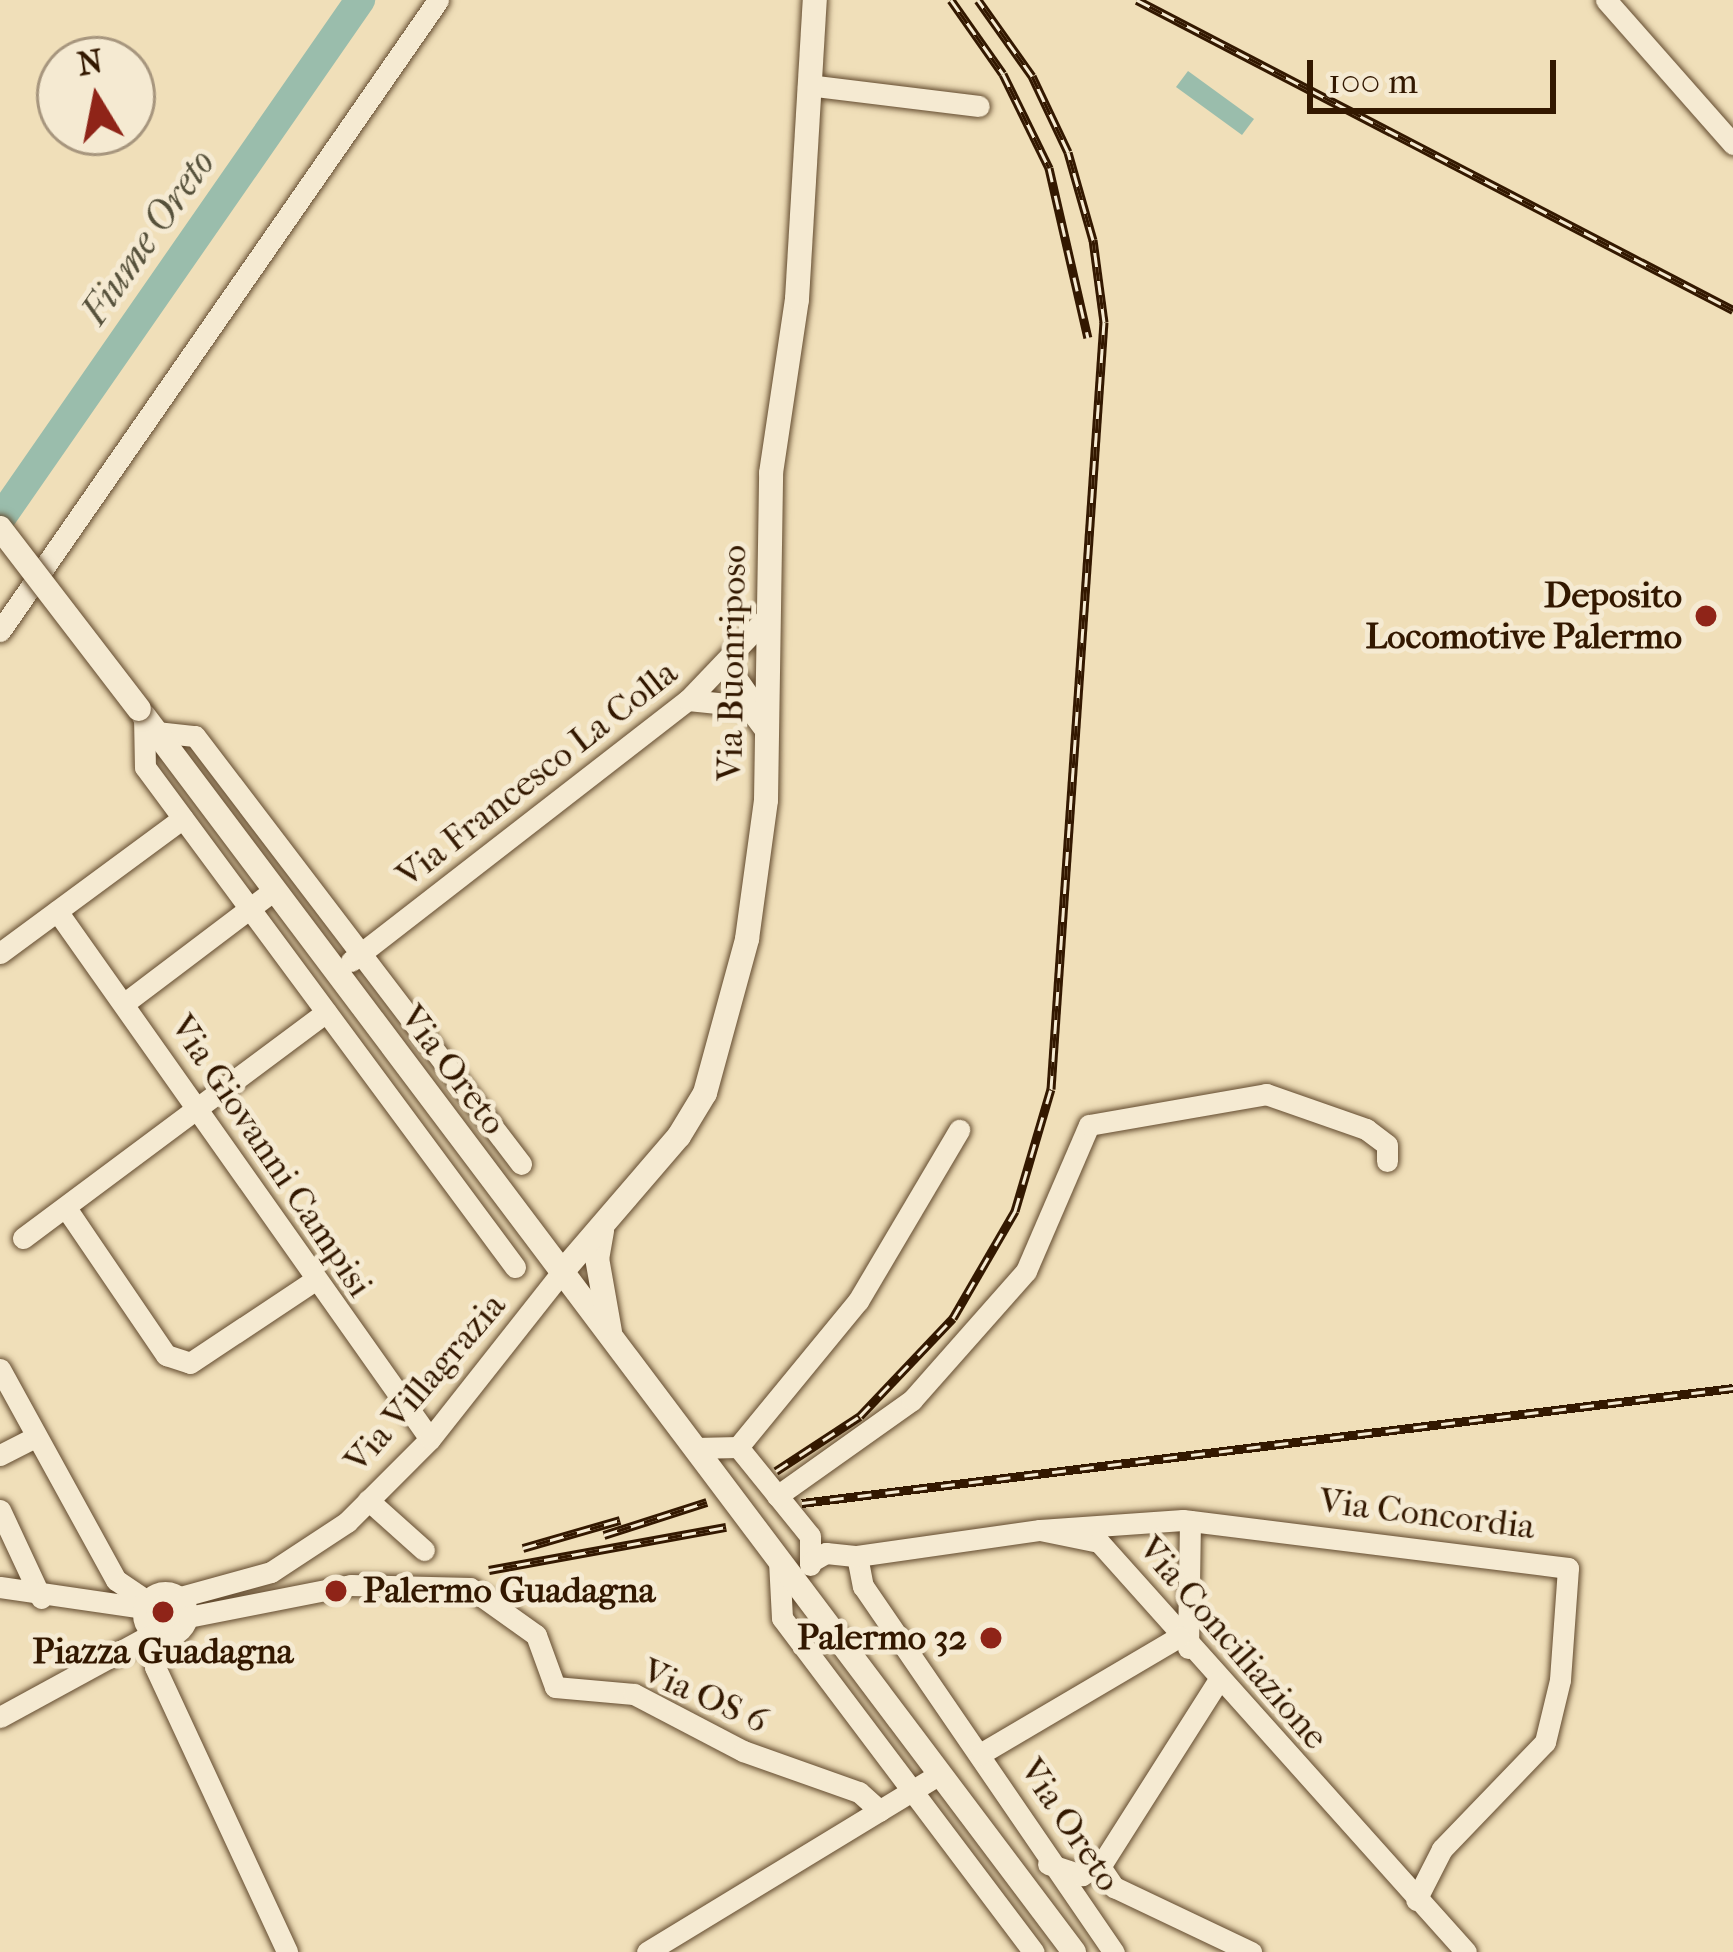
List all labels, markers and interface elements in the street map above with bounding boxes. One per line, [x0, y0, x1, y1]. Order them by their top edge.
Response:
north arrow [36, 36, 156, 156]
scale bar [1313, 36, 1562, 110]
text: N [74, 42, 106, 84]
text: 100 m [1328, 60, 1418, 102]
water label: Fiume Oreto [71, 141, 225, 333]
street label: Via Buonriposo [708, 545, 756, 781]
place label: Deposito Locomotive Palermo [1365, 573, 1682, 658]
marker: Deposito Locomotive Palermo [1693, 603, 1719, 629]
street label: Via Francesco La Colla [388, 651, 686, 897]
street label: Via Oreto [390, 997, 516, 1143]
street label: Via Giovanni Campisi [161, 1007, 381, 1305]
street label: Via Villagrazia [335, 1284, 515, 1482]
street label: Via Concordia [1317, 1479, 1537, 1549]
street label: Via Conciliazione [1129, 1528, 1337, 1758]
place label: Palermo Guadagna [363, 1569, 655, 1613]
marker: Palermo Guadagna [320, 1575, 352, 1607]
marker: Piazza Guadagna [150, 1599, 176, 1625]
place label: Palermo 32 [797, 1616, 967, 1660]
marker: Palermo 32 [978, 1625, 1004, 1651]
place label: Piazza Guadagna [33, 1630, 293, 1674]
street label: Via OS 6 [636, 1649, 774, 1743]
street label: Via Oreto [1010, 1750, 1130, 1900]

